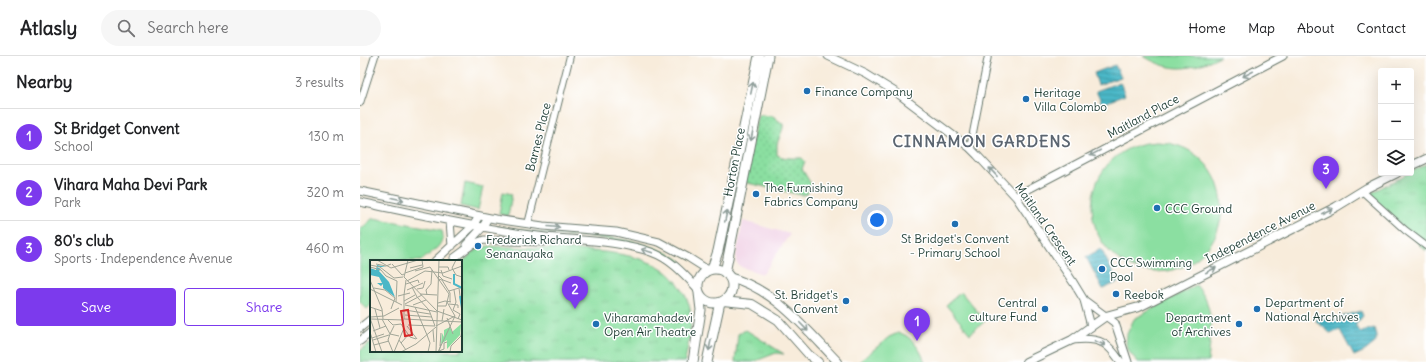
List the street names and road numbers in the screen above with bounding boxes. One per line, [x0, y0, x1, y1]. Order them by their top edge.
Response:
street label: Maitland Place [1105, 91, 1181, 141]
street label: Barnes Place [522, 101, 554, 173]
street label: Horton Place [720, 126, 748, 198]
street label: Maitland Crescent [1012, 180, 1080, 268]
street label: Independence Avenue [1202, 198, 1318, 266]

